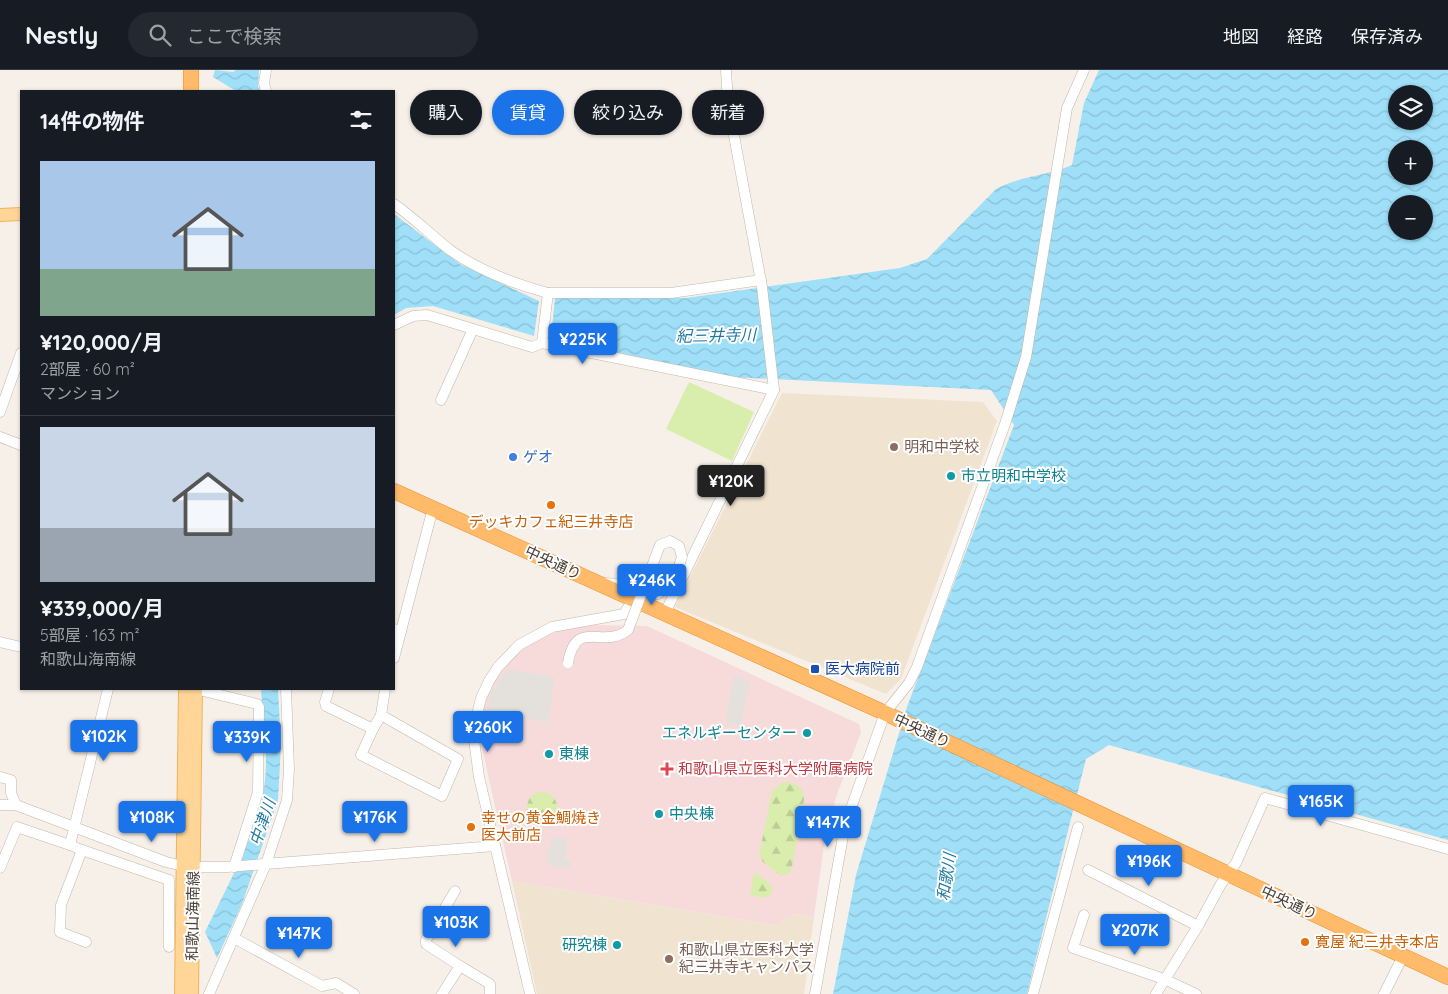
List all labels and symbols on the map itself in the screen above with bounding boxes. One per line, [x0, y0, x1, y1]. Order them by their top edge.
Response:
pin: ¥225K [548, 322, 618, 365]
water label: 紀三井寺川 [676, 324, 758, 346]
place label: 明和中学校 [904, 437, 979, 456]
marker: 明和中学校 [888, 441, 900, 453]
place label: ゲオ [523, 447, 553, 466]
marker: ゲオ [507, 451, 519, 463]
pin: ¥120K [696, 464, 766, 507]
place label: 市立明和中学校 [961, 466, 1066, 485]
marker: 市立明和中学校 [945, 470, 957, 482]
marker: デッキカフェ紀三井寺店 [545, 499, 557, 511]
place label: デッキカフェ紀三井寺店 [468, 512, 634, 531]
street label: 中央通り [522, 541, 584, 584]
pin: ¥246K [617, 564, 687, 606]
place label: 医大病院前 [825, 659, 900, 678]
marker: 医大病院前 [809, 663, 821, 675]
street label: 中央通り [891, 709, 953, 752]
pin: ¥260K [453, 710, 523, 753]
pin: ¥102K [69, 720, 139, 762]
pin: ¥339K [212, 720, 282, 763]
place label: エネルギーセンター [662, 723, 797, 742]
marker: エネルギーセンター [801, 727, 813, 739]
place label: 東棟 [559, 744, 589, 763]
marker: 東棟 [543, 748, 555, 760]
place label: 和歌山県立医科大学附属病院 [678, 759, 873, 778]
marker: 和歌山県立医科大学附属病院 [660, 762, 674, 776]
pin: ¥165K [1286, 784, 1356, 827]
water label: 中津川 [245, 794, 280, 848]
pin: ¥108K [117, 800, 187, 843]
pin: ¥176K [340, 800, 410, 843]
place label: 中央棟 [669, 804, 714, 823]
pin: ¥147K [793, 806, 863, 848]
place label: 幸せの黄金鯛焼き 医大前店 [481, 808, 601, 844]
marker: 中央棟 [653, 808, 665, 820]
marker: 幸せの黄金鯛焼き 医大前店 [465, 821, 477, 833]
pin: ¥196K [1114, 844, 1184, 887]
water label: 和歌川 [933, 850, 960, 902]
street label: 和歌山海南線 [182, 871, 203, 961]
street label: 中央通り [1258, 881, 1320, 924]
pin: ¥103K [421, 906, 491, 948]
pin: ¥207K [1100, 914, 1170, 956]
pin: ¥147K [264, 916, 334, 959]
place label: 寛屋 紀三井寺本店 [1315, 932, 1439, 951]
place label: 研究棟 [562, 935, 607, 954]
marker: 寛屋 紀三井寺本店 [1299, 936, 1311, 948]
marker: 研究棟 [611, 939, 623, 951]
place label: 和歌山県立医科大学 紀三井寺キャンパス [679, 940, 814, 976]
marker: 和歌山県立医科大学 紀三井寺キャンパス [663, 953, 675, 965]

